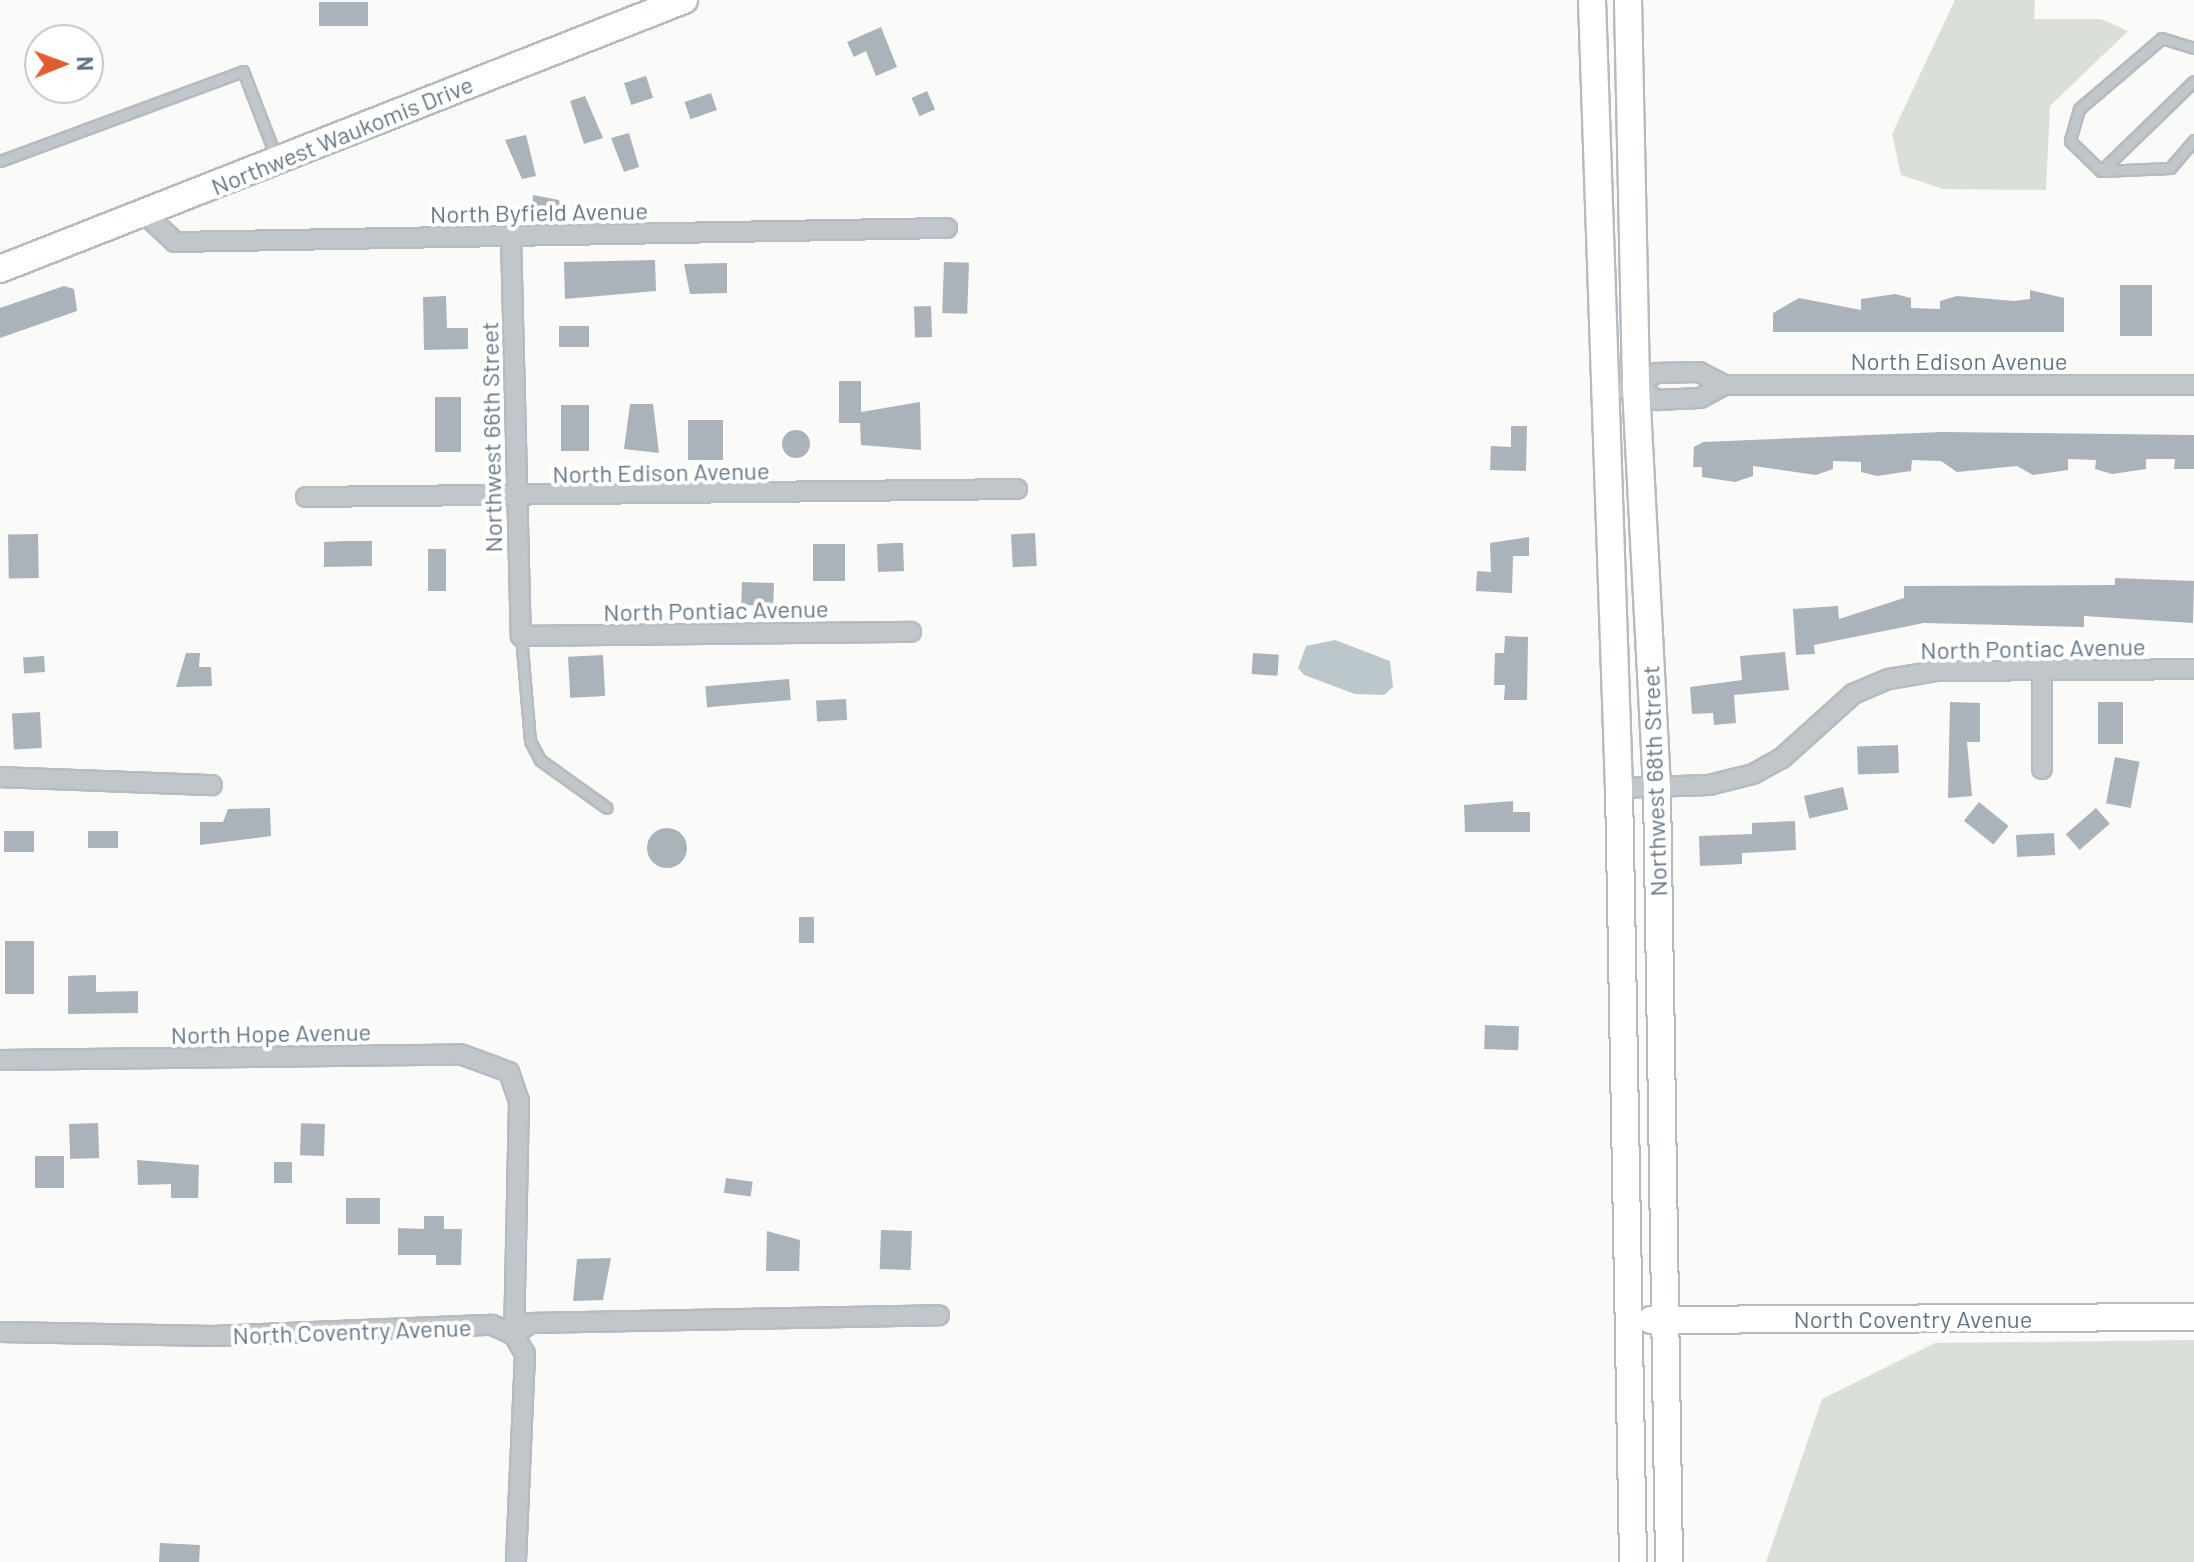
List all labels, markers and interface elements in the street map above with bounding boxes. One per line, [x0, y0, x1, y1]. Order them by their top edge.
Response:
north arrow [24, 24, 104, 104]
text: N [73, 56, 99, 71]
street label: Northwest Waukomis Drive [207, 69, 477, 201]
street label: North Byfield Avenue [430, 196, 648, 228]
street label: Northwest 66th Street [475, 321, 507, 553]
street label: North Edison Avenue [1850, 347, 2068, 375]
street label: North Edison Avenue [552, 456, 770, 488]
street label: North Pontiac Avenue [603, 594, 829, 626]
street label: North Pontiac Avenue [1920, 632, 2146, 664]
street label: Northwest 68th Street [1636, 665, 1672, 897]
street label: North Hope Avenue [170, 1017, 372, 1049]
street label: North Coventry Avenue [1794, 1305, 2032, 1333]
street label: North Coventry Avenue [232, 1312, 472, 1350]

